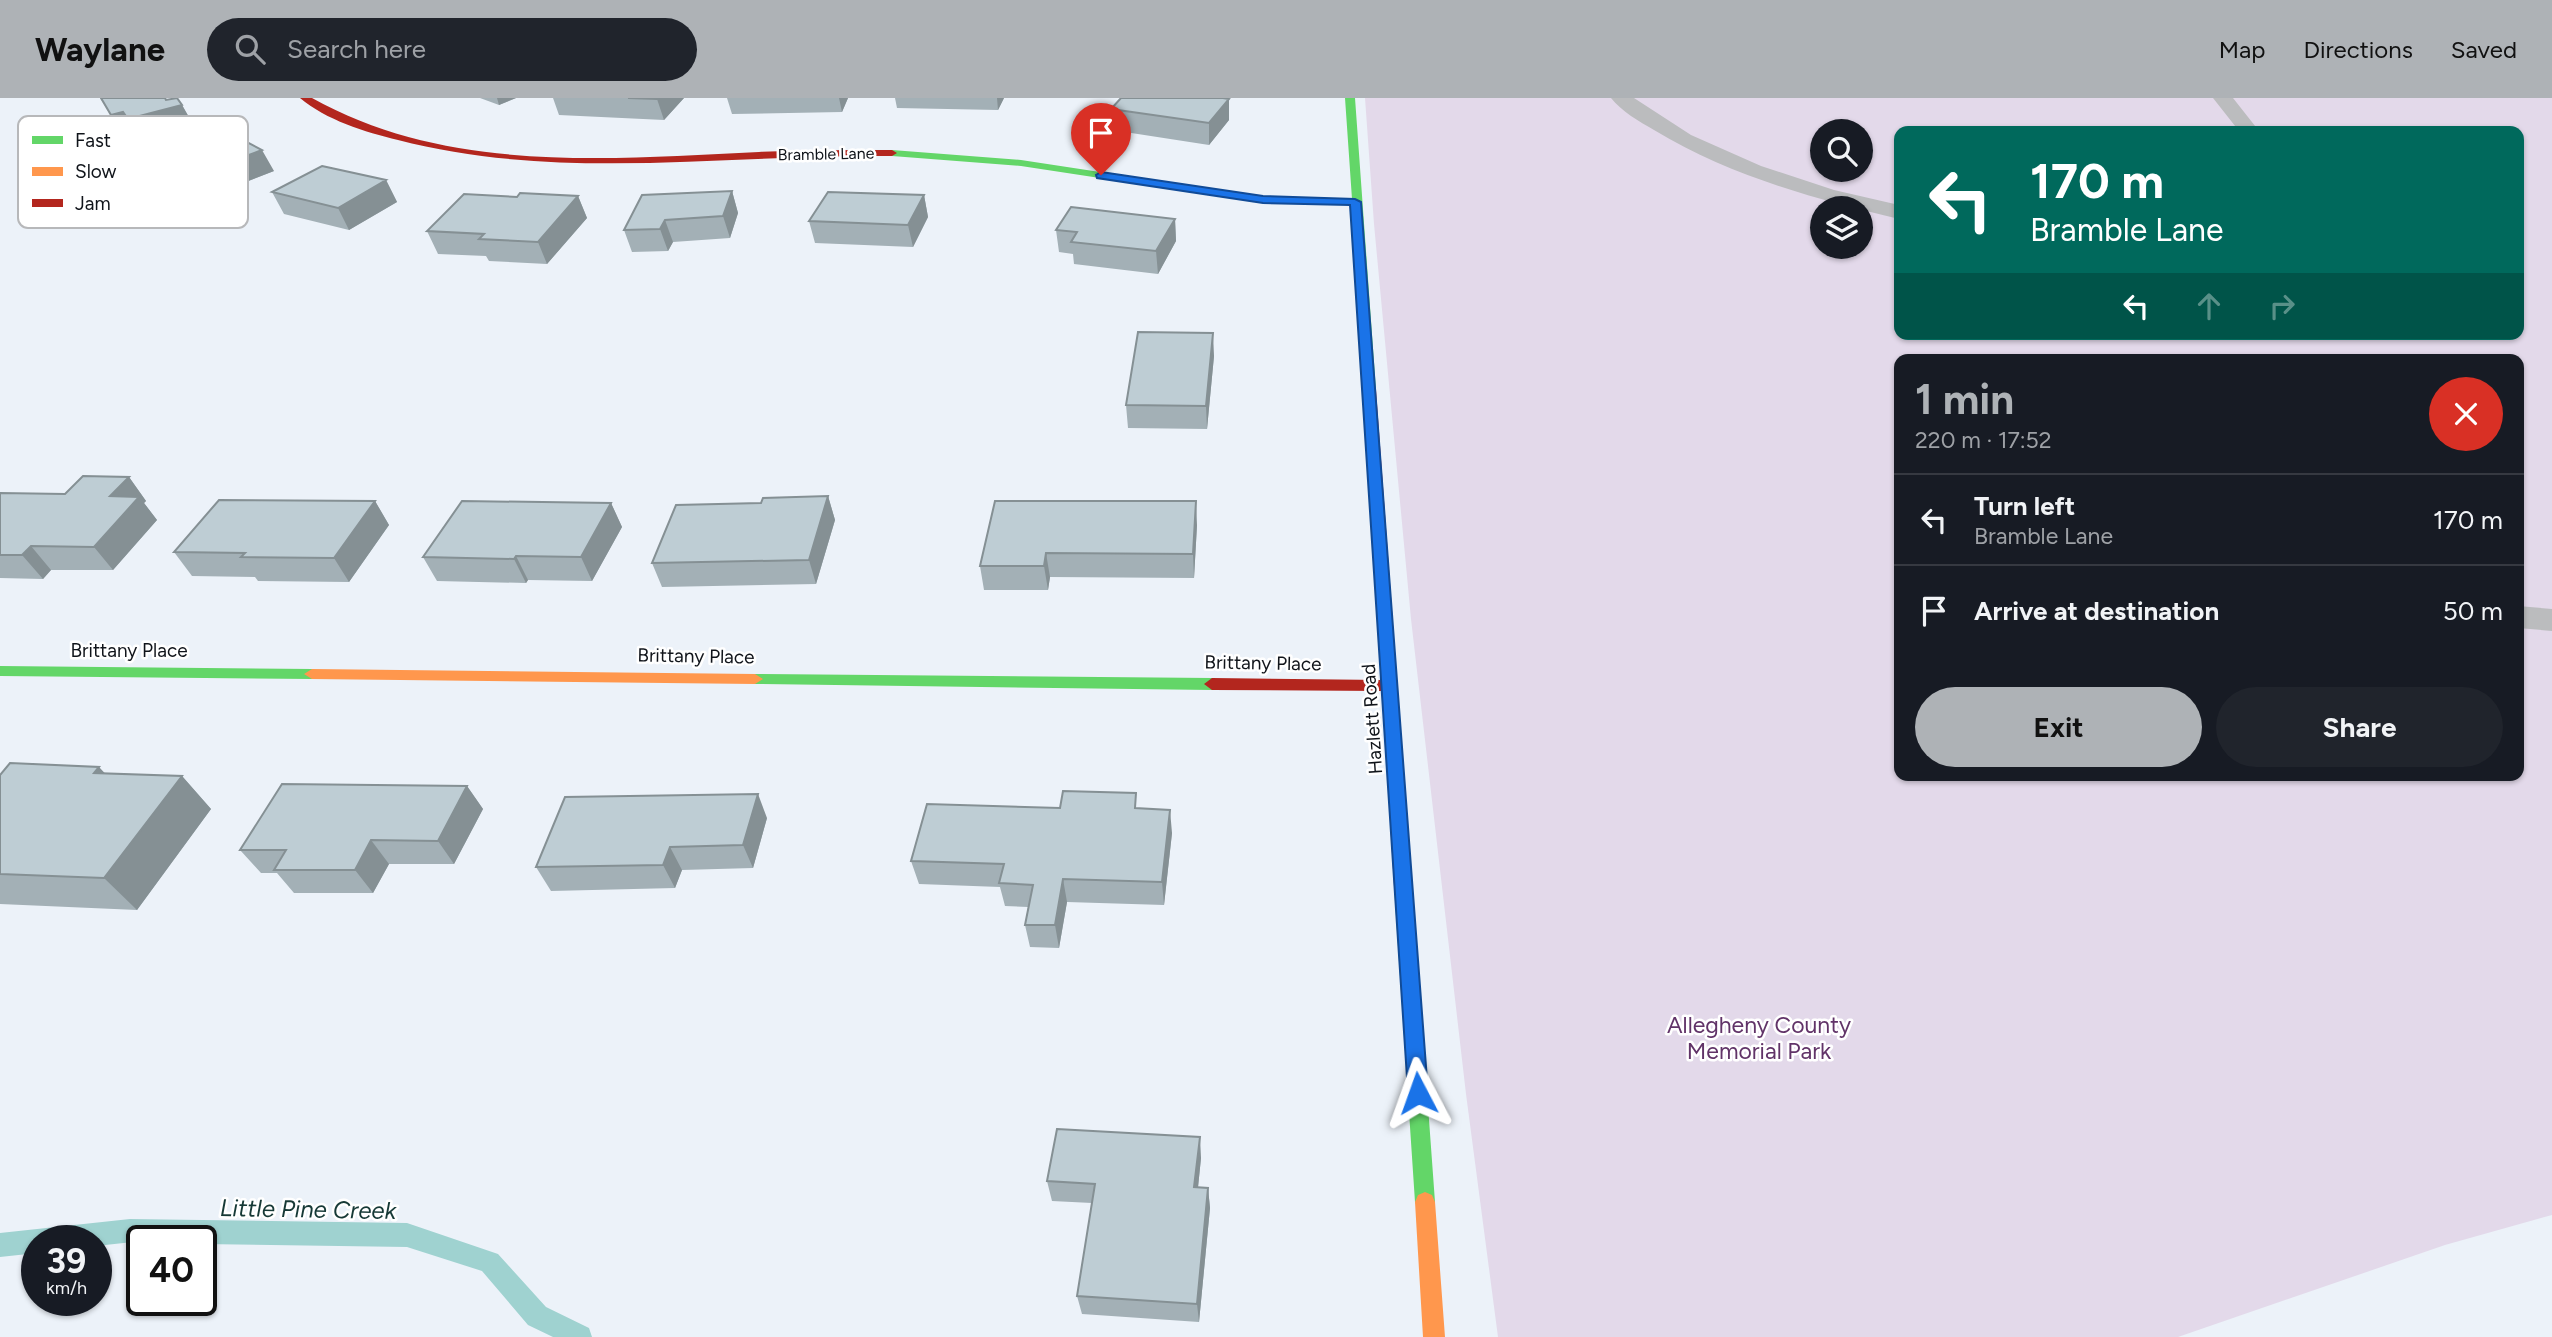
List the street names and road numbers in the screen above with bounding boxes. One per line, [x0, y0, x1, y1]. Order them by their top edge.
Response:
street label: Bramble Lane [777, 144, 875, 164]
street label: Brittany Place [70, 639, 188, 662]
street label: Brittany Place [637, 643, 755, 669]
street label: Brittany Place [1204, 650, 1322, 676]
street label: Hazlett Road [1357, 663, 1387, 775]

